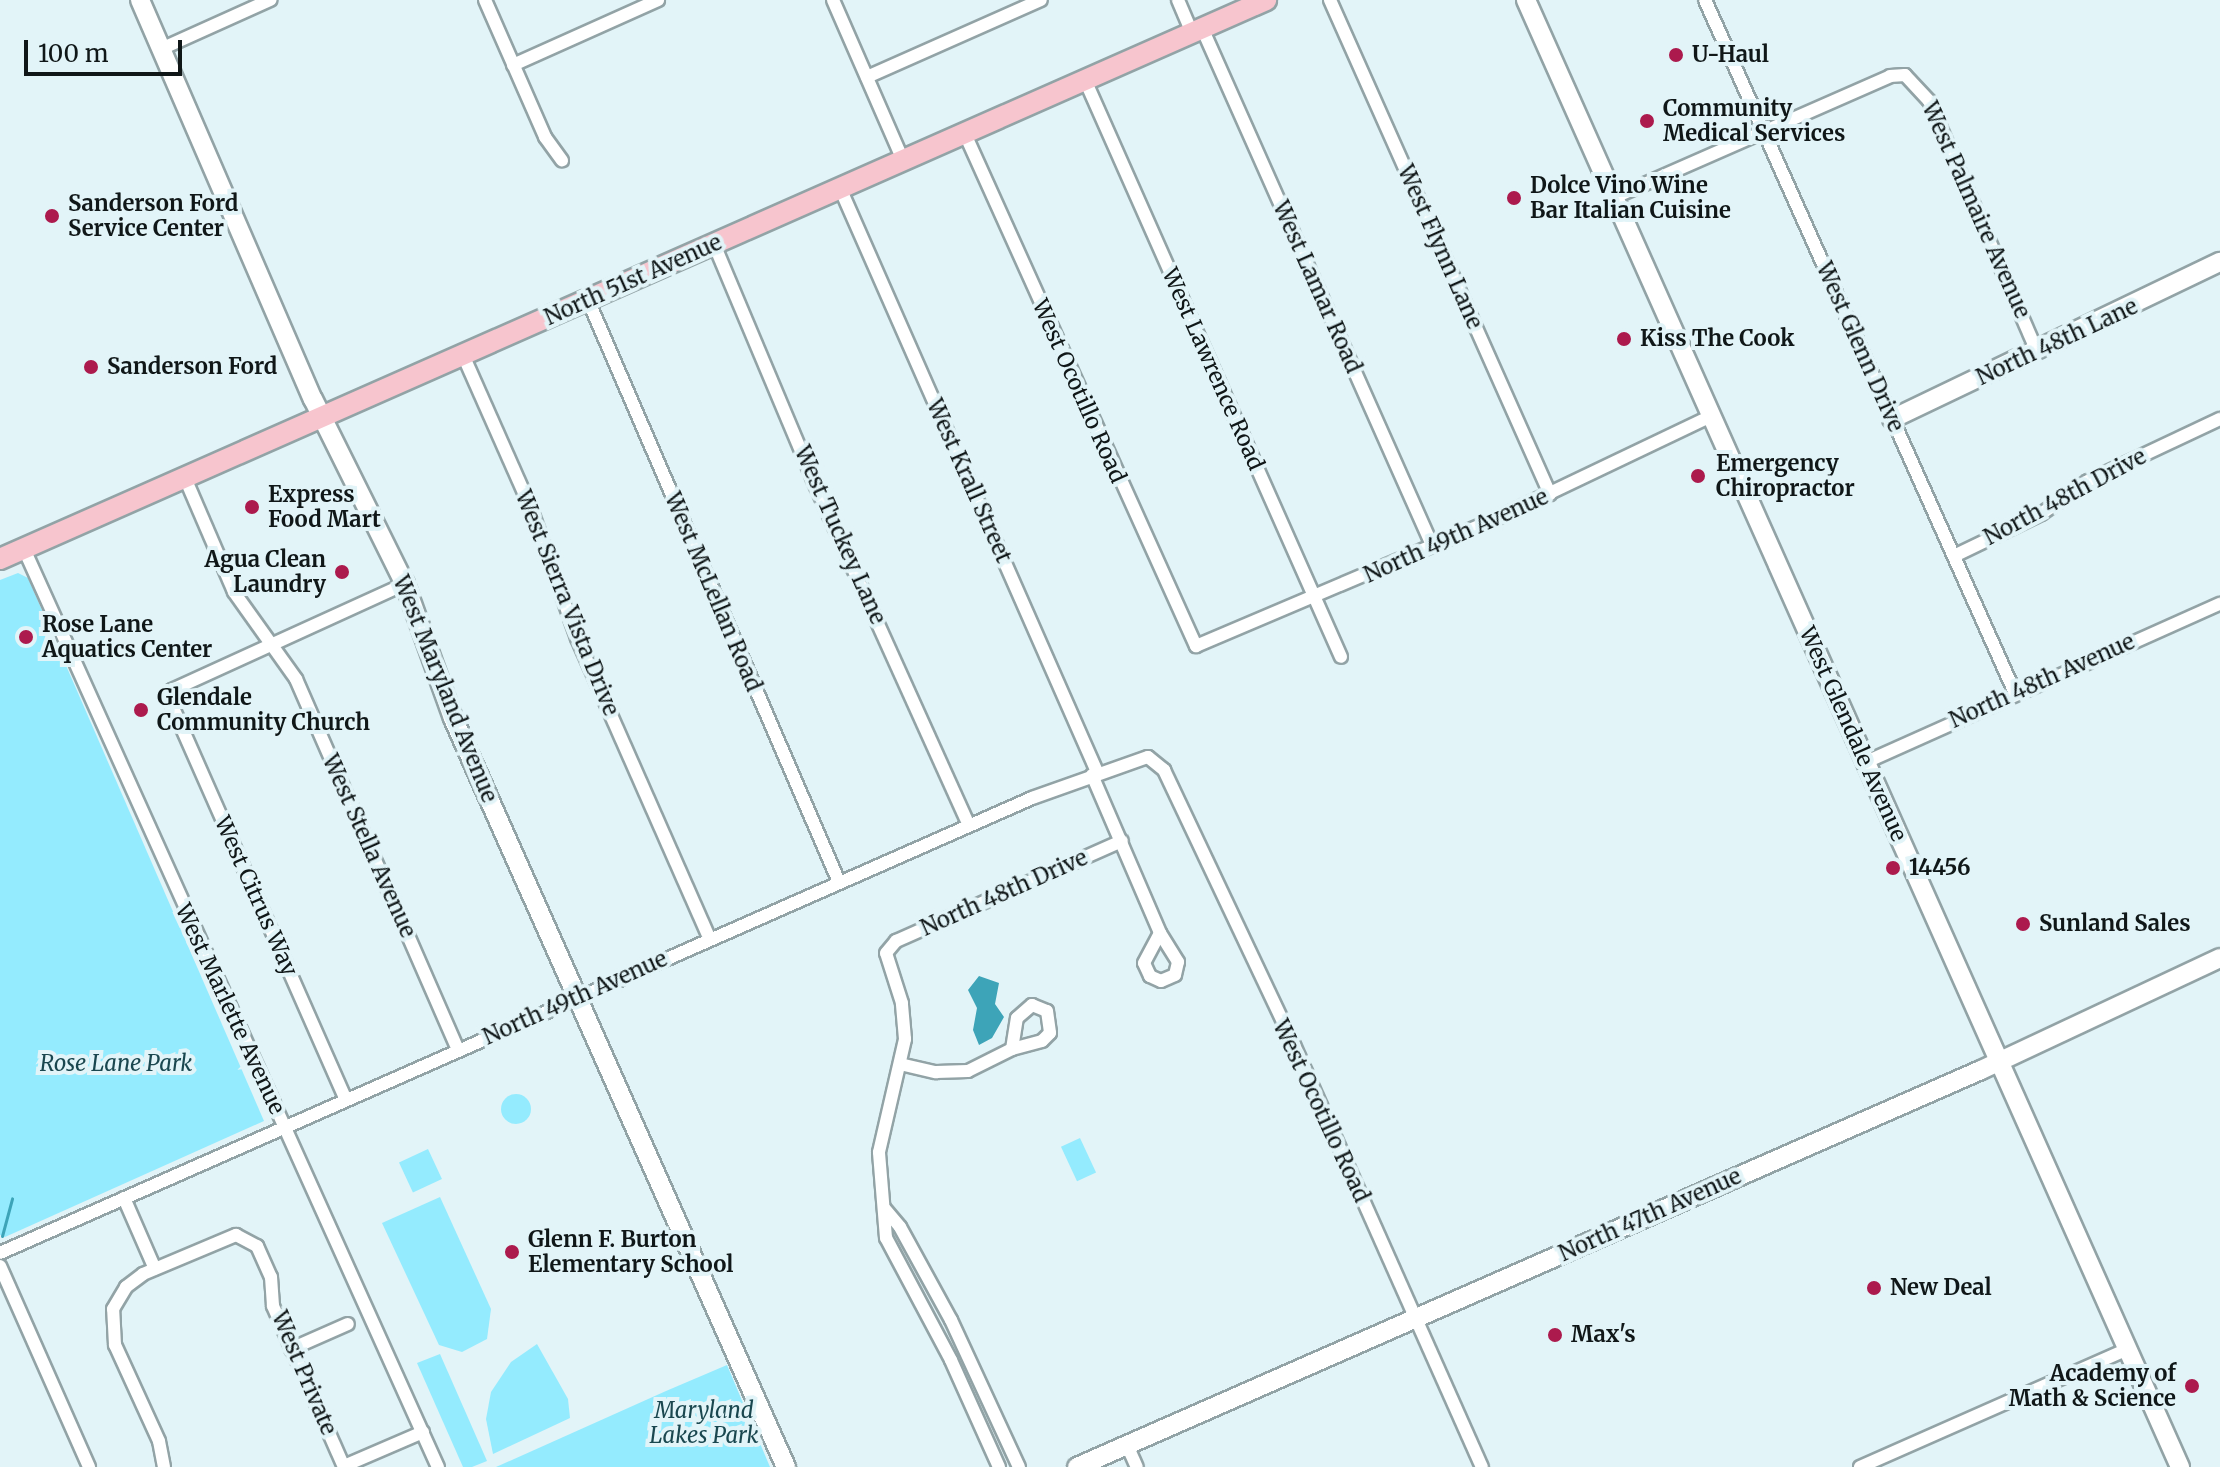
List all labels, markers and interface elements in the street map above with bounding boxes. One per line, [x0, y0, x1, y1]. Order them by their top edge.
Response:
scale bar [28, 24, 186, 74]
text: 100 m [38, 38, 108, 69]
place label: U-Haul [1692, 42, 1769, 68]
marker: U-Haul [1667, 46, 1685, 64]
place label: Community Medical Services [1663, 95, 1845, 146]
street label: West Palmaire Avenue [1916, 98, 2036, 322]
marker: Community Medical Services [1638, 112, 1656, 130]
street label: West Flynn Lane [1392, 161, 1488, 333]
place label: Dolce Vino Wine Bar Italian Cuisine [1530, 172, 1731, 224]
marker: Dolce Vino Wine Bar Italian Cuisine [1505, 189, 1523, 207]
place label: Sanderson Ford Service Center [68, 190, 238, 242]
street label: West Lamar Road [1267, 197, 1367, 377]
marker: Sanderson Ford Service Center [43, 207, 61, 225]
street label: North 51st Avenue [540, 229, 726, 331]
street label: West Glenn Drive [1811, 258, 1909, 436]
street label: West Lawrence Road [1157, 264, 1269, 474]
street label: North 48th Lane [1972, 293, 2142, 391]
street label: West Ocotillo Road [1027, 295, 1131, 487]
place label: Kiss The Cook [1640, 326, 1794, 352]
marker: Kiss The Cook [1615, 330, 1633, 348]
place label: Sanderson Ford [107, 354, 277, 380]
marker: Sanderson Ford [82, 358, 100, 376]
street label: West Krall Street [921, 395, 1017, 567]
street label: West Tuckey Lane [789, 442, 891, 628]
street label: North 48th Drive [1980, 443, 2150, 551]
place label: Emergency Chiropractor [1716, 450, 1855, 502]
marker: Emergency Chiropractor [1687, 465, 1709, 487]
place label: Express Food Mart [268, 481, 381, 532]
street label: North 49th Avenue [1360, 484, 1552, 588]
street label: West Sierra Vista Drive [510, 487, 624, 719]
street label: West McLellan Road [659, 489, 767, 695]
marker: Express Food Mart [243, 498, 261, 516]
place label: Agua Clean Laundry [205, 546, 326, 598]
marker: Agua Clean Laundry [333, 563, 351, 581]
street label: West Maryland Avenue [387, 572, 503, 806]
place label: Rose Lane Aquatics Center [42, 611, 212, 662]
street label: West Glendale Avenue [1794, 623, 1912, 845]
marker: Rose Lane Aquatics Center [17, 628, 35, 646]
street label: North 48th Avenue [1945, 628, 2139, 734]
place label: Glendale Community Church [157, 684, 370, 736]
marker: Glendale Community Church [132, 701, 150, 719]
street label: West Stella Avenue [317, 750, 421, 942]
street label: West Citrus Way [209, 812, 303, 980]
street label: North 48th Drive [917, 844, 1091, 942]
place label: 14456 [1909, 855, 1971, 881]
marker: 14456 [1884, 859, 1902, 877]
street label: West Marlette Avenue [170, 900, 290, 1118]
place label: Sunland Sales [2039, 911, 2191, 937]
marker: Sunland Sales [2014, 915, 2032, 933]
street label: North 49th Avenue [479, 946, 671, 1050]
street label: West Ocotillo Road [1267, 1016, 1375, 1206]
park label: Rose Lane Park [40, 1051, 192, 1077]
street label: North 47th Avenue [1555, 1163, 1745, 1267]
place label: Glenn F. Burton Elementary School [528, 1226, 733, 1278]
marker: Glenn F. Burton Elementary School [503, 1243, 521, 1261]
place label: New Deal [1890, 1275, 1992, 1301]
marker: New Deal [1865, 1279, 1883, 1297]
street label: West Private [266, 1307, 342, 1439]
place label: Max's [1571, 1322, 1636, 1348]
marker: Max's [1546, 1326, 1564, 1344]
place label: Academy of Math & Science [2009, 1360, 2176, 1412]
marker: Academy of Math & Science [2183, 1377, 2201, 1395]
park label: Maryland Lakes Park [649, 1397, 759, 1448]

